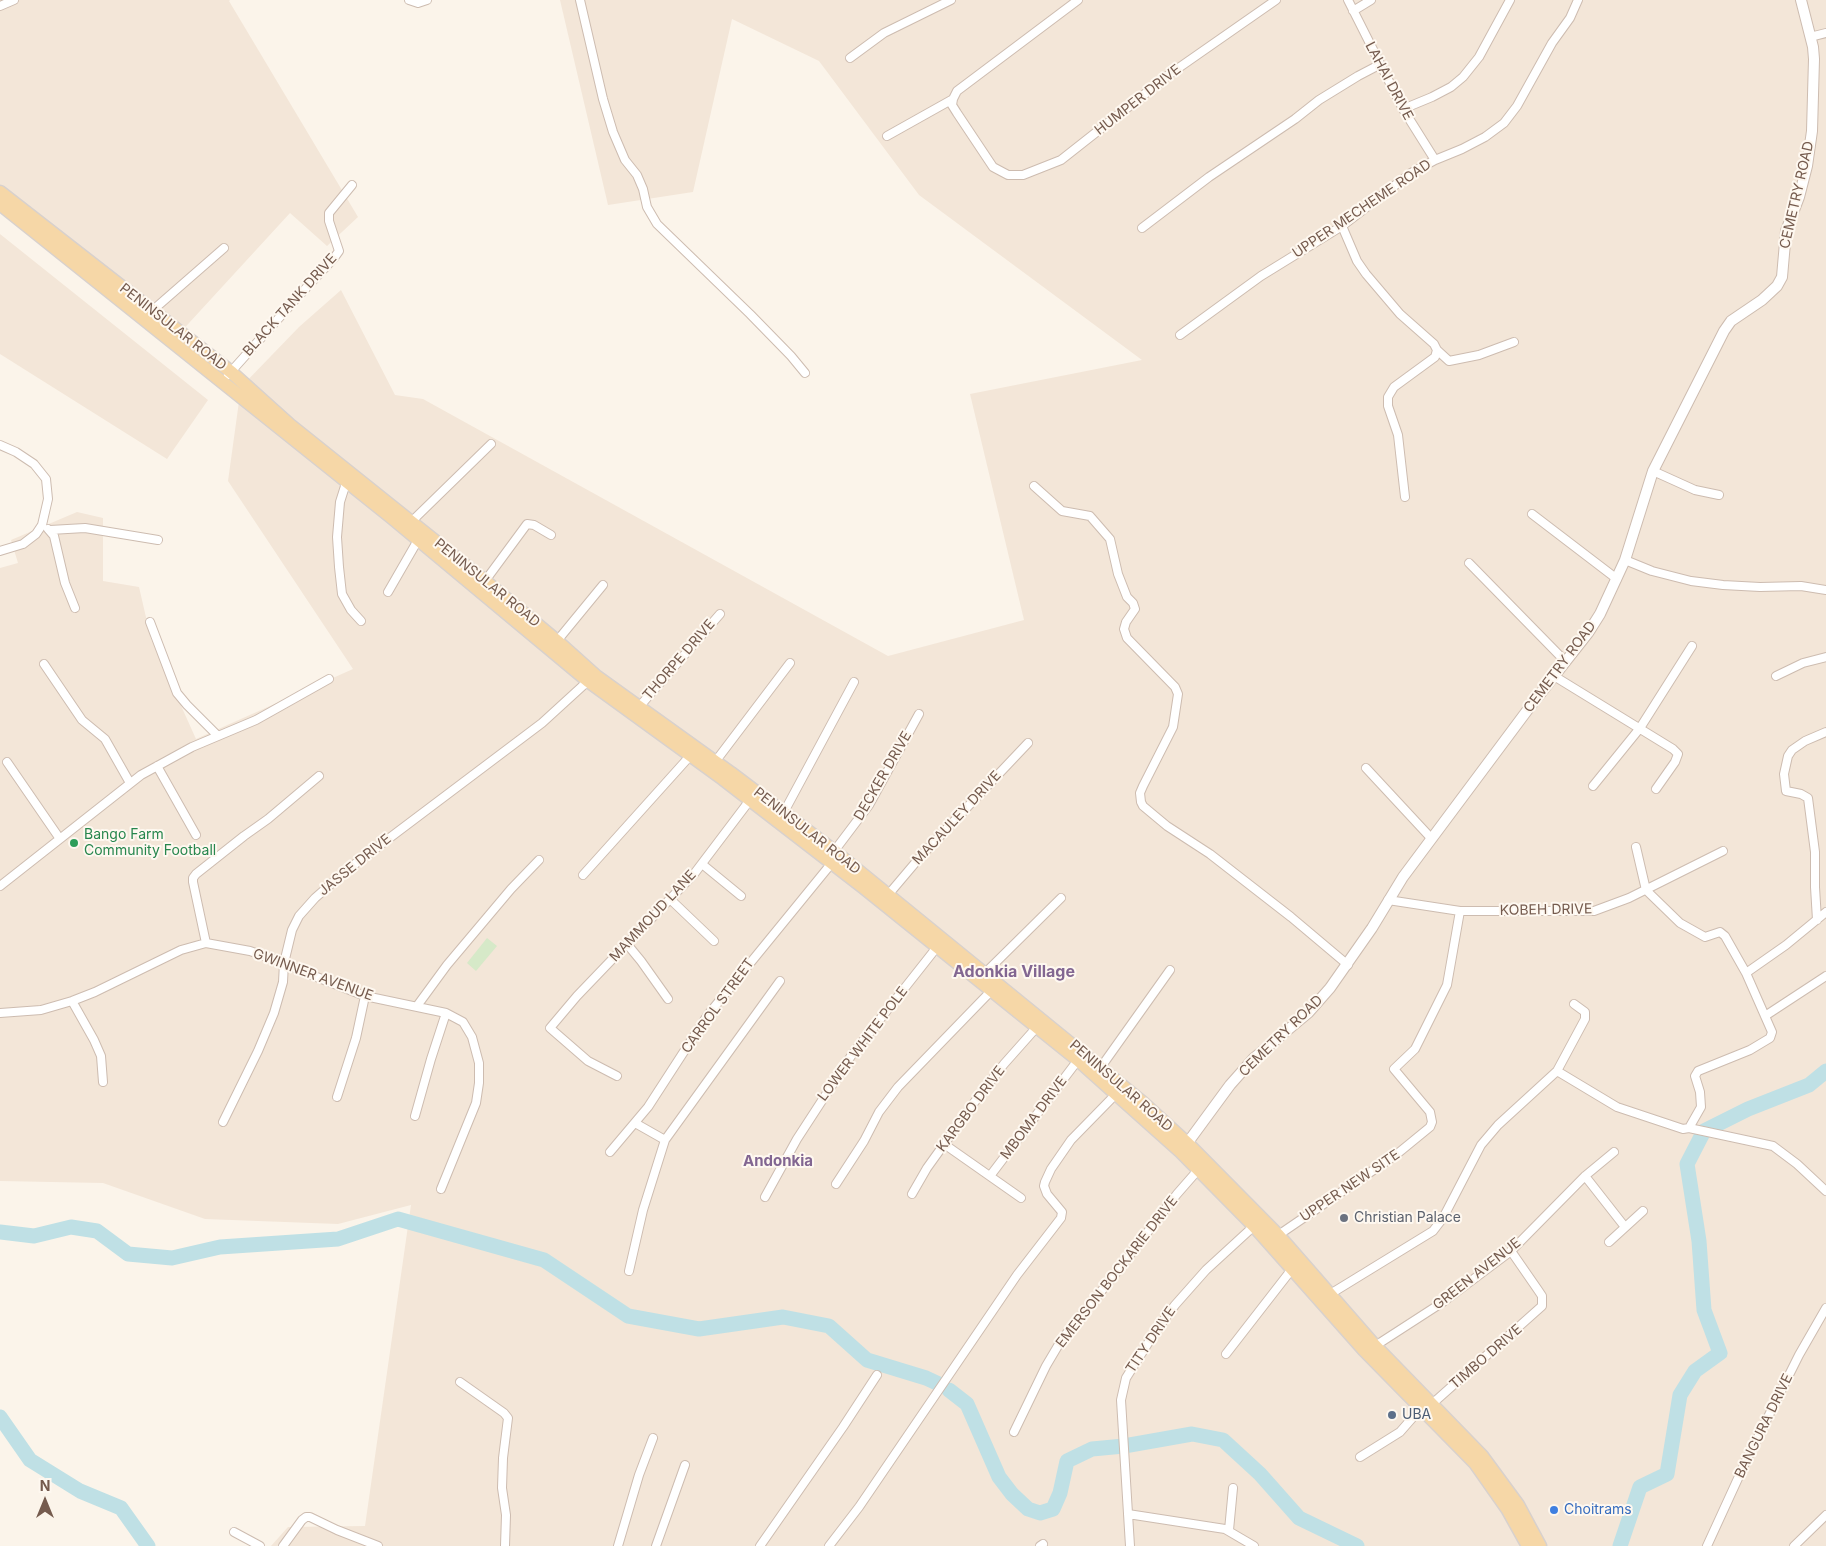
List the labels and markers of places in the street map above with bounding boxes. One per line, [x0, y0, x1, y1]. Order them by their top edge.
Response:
place label: Bango Farm Community Football [84, 827, 216, 860]
marker: Bango Farm Community Football [68, 837, 80, 849]
place label: Christian Palace [1354, 1210, 1461, 1226]
marker: Christian Palace [1338, 1212, 1350, 1224]
place label: UBA [1402, 1407, 1431, 1423]
marker: UBA [1386, 1409, 1398, 1421]
place label: Choitrams [1564, 1502, 1632, 1518]
marker: Choitrams [1548, 1504, 1560, 1516]

